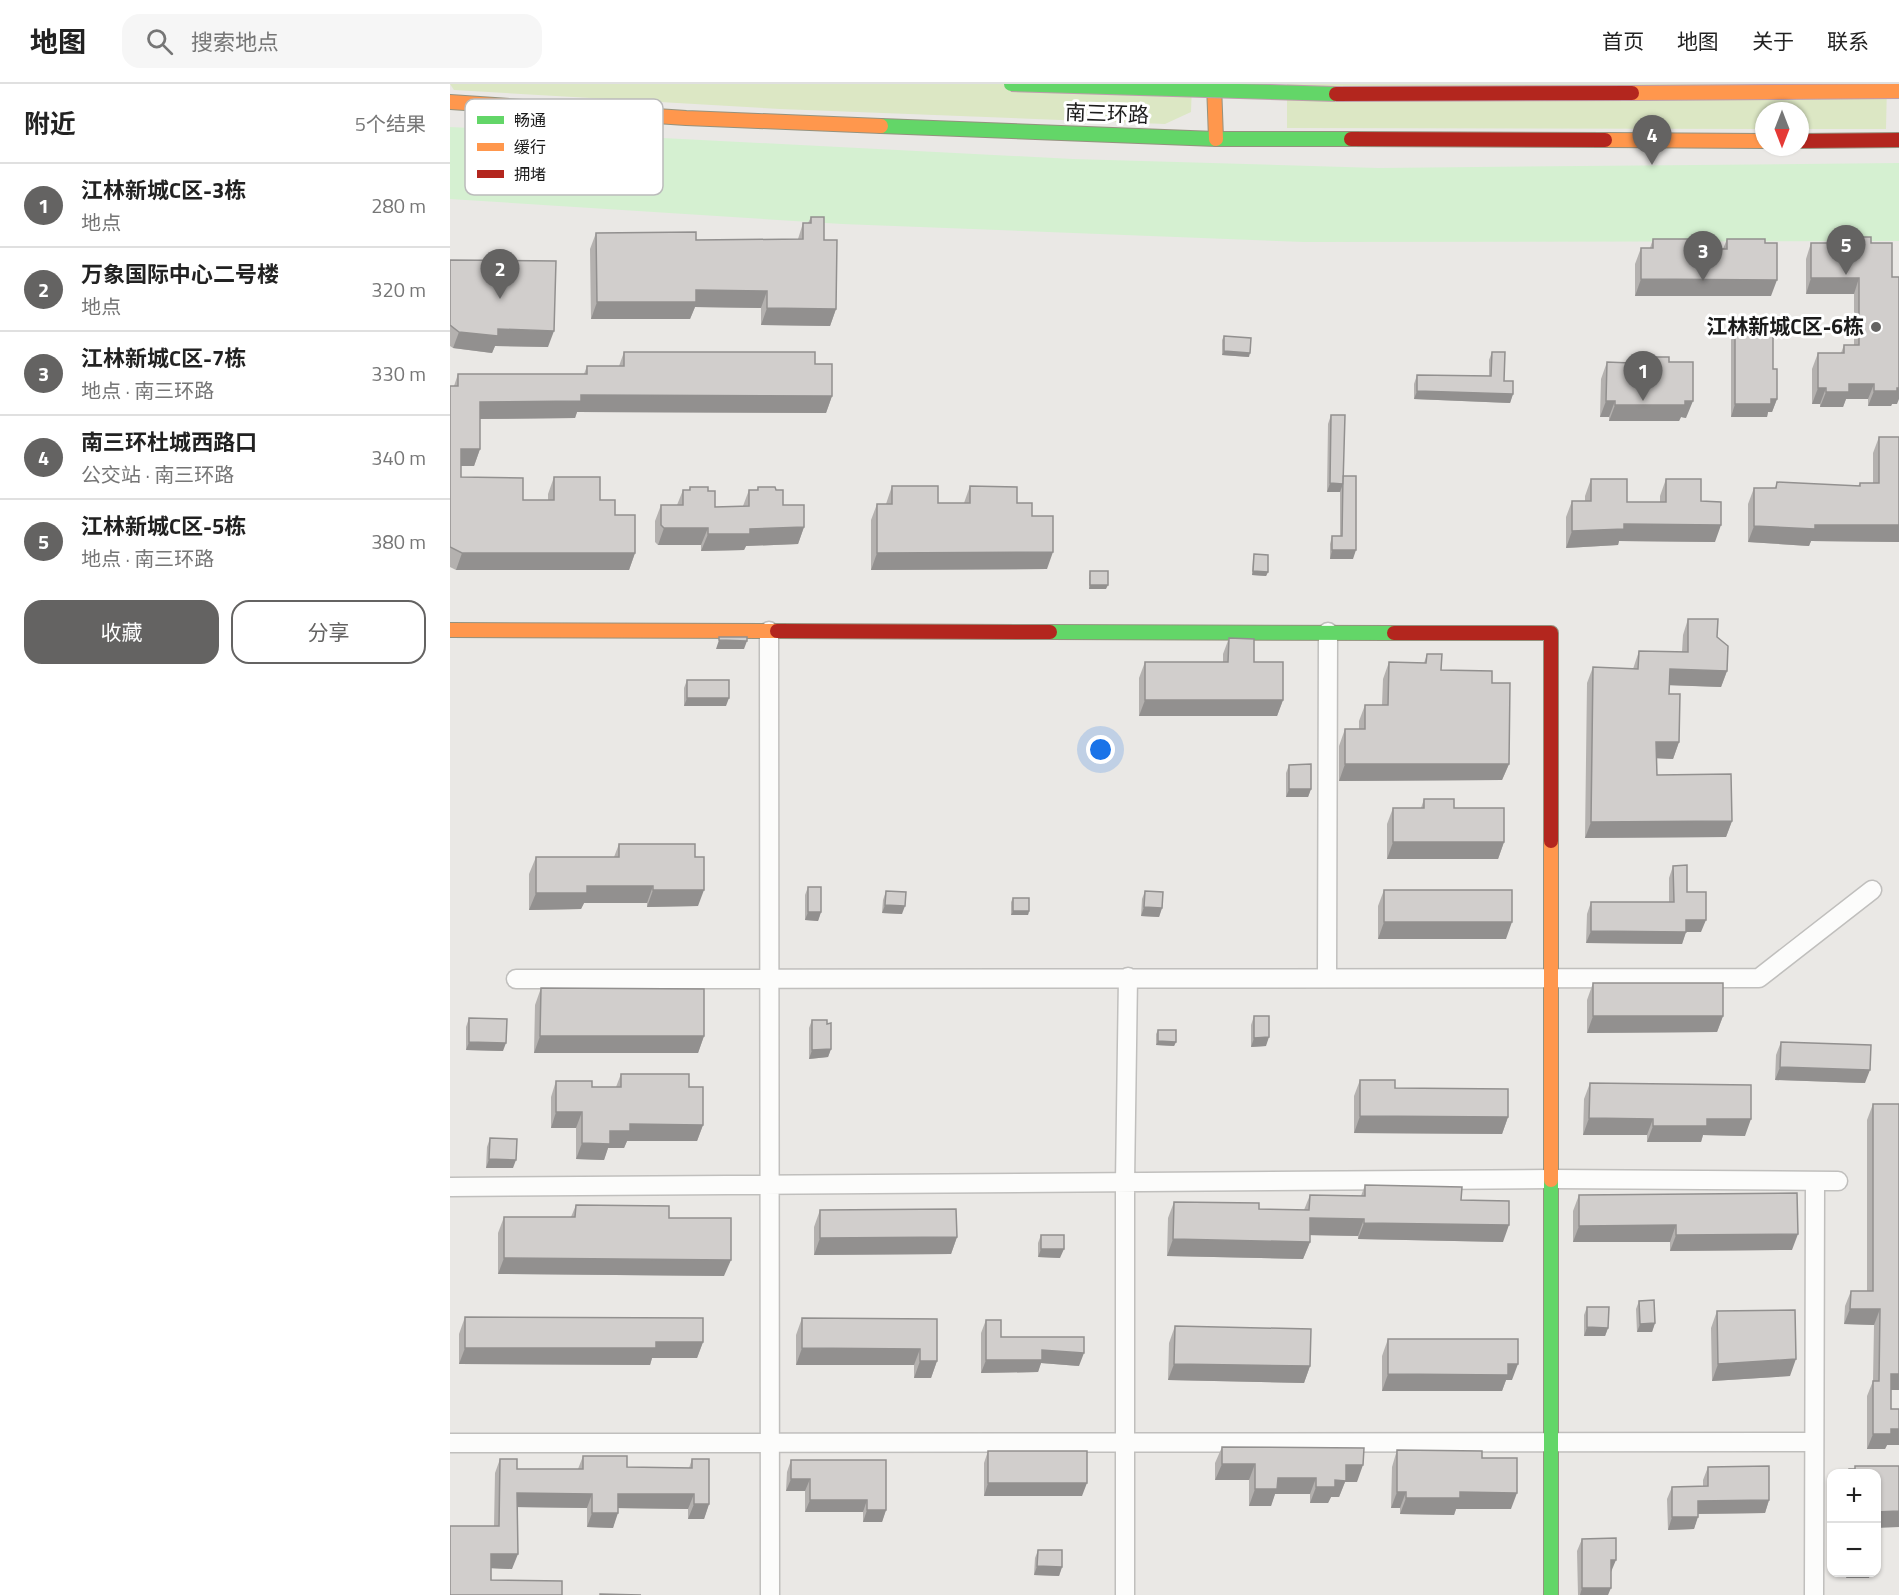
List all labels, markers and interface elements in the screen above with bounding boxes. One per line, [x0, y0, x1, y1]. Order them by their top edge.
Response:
search box [122, 14, 542, 68]
text: 地图 [30, 20, 86, 63]
icon: search [143, 25, 176, 58]
text: 搜索地点 [191, 25, 279, 59]
text: 首页 [1602, 25, 1644, 57]
text: 地图 [1677, 25, 1719, 57]
text: 关于 [1752, 25, 1794, 57]
text: 联系 [1827, 25, 1869, 57]
street label: 南三环路 [1065, 96, 1150, 130]
legend [465, 99, 663, 195]
north arrow [1755, 102, 1809, 156]
text: 附近 [24, 104, 76, 143]
text: 5个结果 [355, 108, 426, 139]
text: 畅通 [514, 108, 546, 132]
pin: 4 [1632, 116, 1672, 165]
text: 缓行 [514, 135, 546, 159]
text: 拥堵 [514, 162, 546, 186]
text: 江林新城C区-3栋 [81, 173, 246, 207]
text: 1 [38, 190, 49, 221]
text: 280 m [371, 190, 426, 221]
text: 地点 [81, 207, 121, 238]
pin: 5 [1826, 226, 1866, 275]
pin: 3 [1684, 232, 1722, 281]
pin: 2 [481, 250, 520, 299]
text: 万象国际中心二号楼 [81, 257, 279, 291]
text: 2 [38, 274, 49, 305]
text: 320 m [371, 274, 426, 305]
text: 地点 [81, 291, 121, 322]
place label: 江林新城C区-6栋 [1706, 310, 1864, 342]
marker: 江林新城C区-6栋 [1869, 320, 1883, 334]
text: 江林新城C区-7栋 [81, 341, 246, 375]
pin: 1 [1624, 352, 1662, 401]
text: 3 [38, 358, 49, 389]
text: 330 m [371, 358, 426, 389]
text: 地点 · 南三环路 [81, 375, 214, 406]
text: 南三环杜城西路口 [81, 425, 257, 459]
text: 4 [38, 442, 49, 473]
text: 340 m [371, 442, 426, 473]
text: 公交站 · 南三环路 [81, 459, 234, 490]
text: 江林新城C区-5栋 [81, 509, 246, 543]
text: 5 [38, 526, 49, 557]
text: 380 m [371, 526, 426, 557]
text: 地点 · 南三环路 [81, 543, 214, 574]
button: 收藏 [24, 600, 219, 664]
button: 分享 [231, 600, 426, 664]
your location [1086, 735, 1115, 764]
map controls [1827, 1469, 1881, 1577]
button: + [1827, 1469, 1881, 1523]
button: − [1827, 1523, 1881, 1577]

